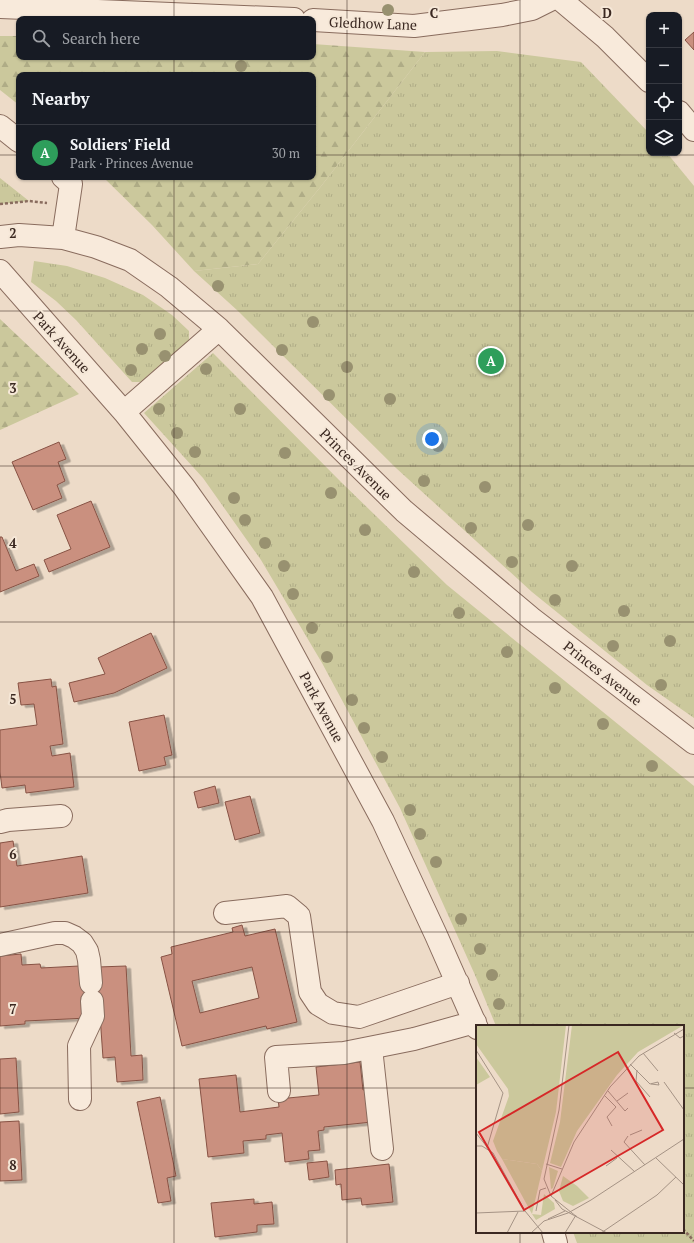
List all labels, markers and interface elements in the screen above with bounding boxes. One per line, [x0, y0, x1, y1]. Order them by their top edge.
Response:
text: C [430, 4, 438, 22]
text: D [602, 4, 612, 22]
street label: Gledhow Lane [329, 12, 417, 34]
map controls [646, 12, 682, 156]
button: + [646, 12, 682, 48]
search box [16, 16, 316, 60]
icon: search [30, 27, 52, 49]
text: Search here [62, 28, 140, 48]
button: − [646, 48, 682, 84]
button: locate [646, 84, 682, 120]
text: Nearby [32, 87, 90, 110]
button: layers [646, 120, 682, 156]
text: Soldiers' Field [70, 134, 170, 154]
text: A [40, 144, 50, 162]
text: 30 m [272, 144, 300, 162]
text: Park · Princes Avenue [70, 154, 193, 172]
text: 2 [9, 224, 17, 242]
street label: Park Avenue [29, 307, 95, 377]
pin: A [478, 346, 504, 376]
text: 3 [9, 379, 17, 397]
street label: Princes Avenue [316, 424, 396, 504]
your location [422, 429, 442, 449]
text: 4 [9, 534, 17, 552]
street label: Princes Avenue [560, 636, 646, 710]
street label: Park Avenue [296, 669, 348, 745]
text: 5 [9, 690, 17, 708]
text: 6 [9, 845, 17, 863]
text: 7 [9, 1000, 17, 1018]
inset map [476, 1025, 684, 1233]
text: 8 [9, 1156, 17, 1174]

